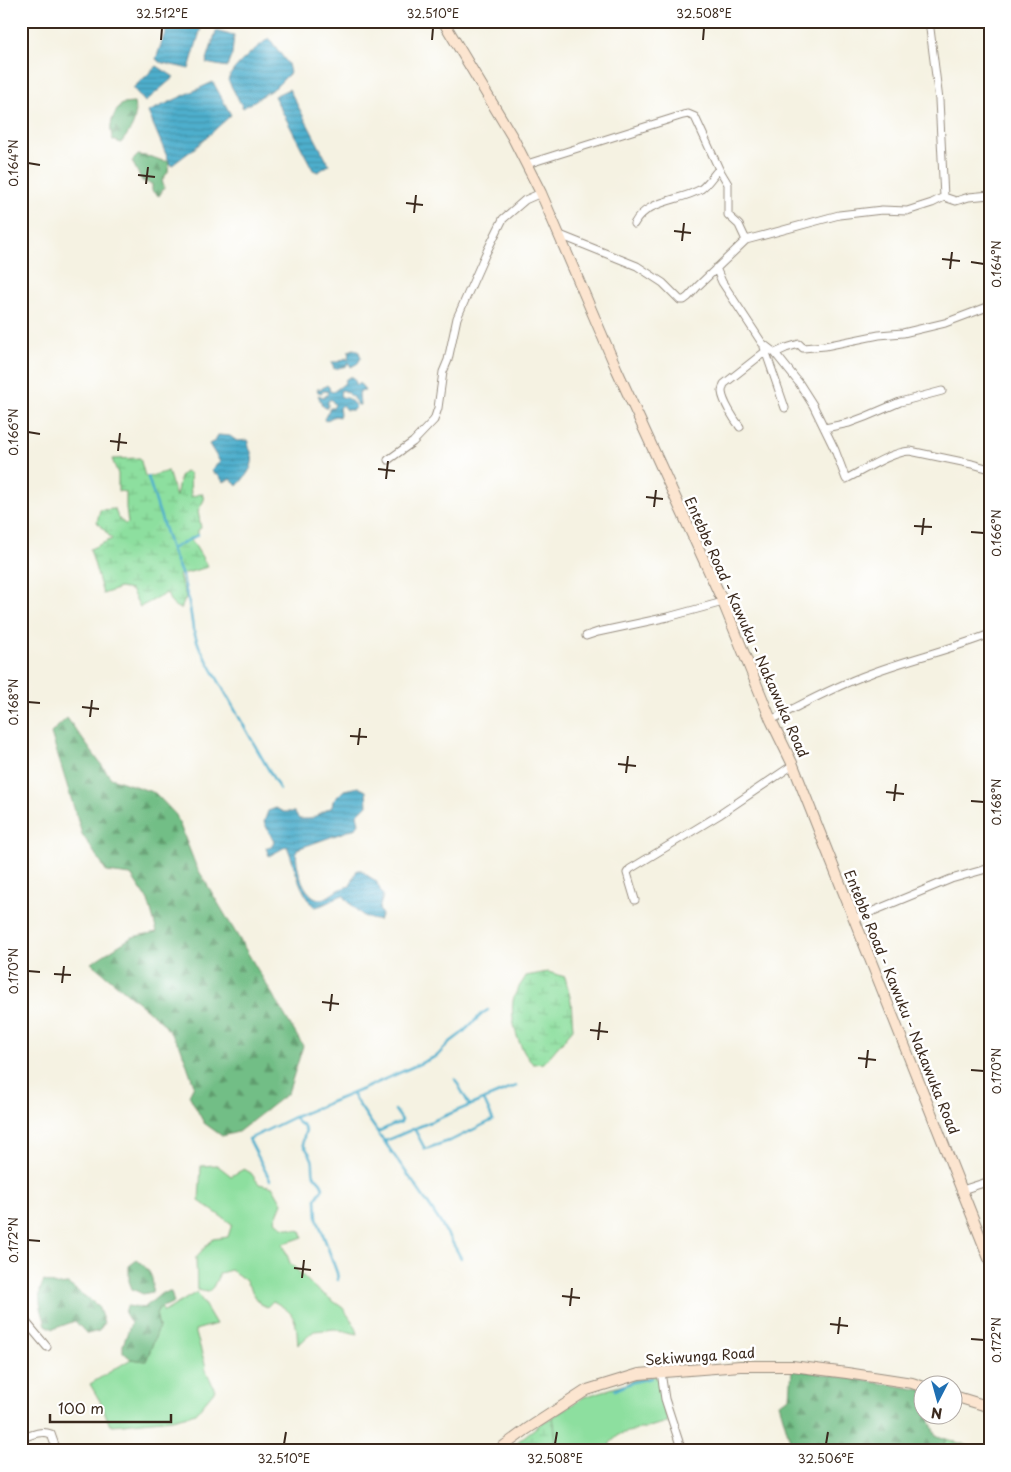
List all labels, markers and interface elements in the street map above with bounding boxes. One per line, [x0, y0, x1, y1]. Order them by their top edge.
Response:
text: 32.512°E [136, 4, 188, 22]
text: 32.510°E [407, 4, 459, 22]
text: 32.508°E [676, 4, 732, 22]
text: 0.164°N [4, 139, 22, 187]
text: 0.164°N [987, 240, 1005, 288]
text: 0.166°N [4, 408, 22, 456]
street label: Entebbe Road - Kawuku - Nakawuka Road [680, 493, 814, 761]
text: 0.166°N [987, 509, 1005, 557]
text: 0.168°N [4, 679, 22, 726]
text: 0.168°N [987, 779, 1005, 826]
street label: Entebbe Road - Kawuku - Nakawuka Road [839, 867, 965, 1137]
text: 0.170°N [4, 948, 22, 994]
text: 0.170°N [987, 1048, 1005, 1094]
text: 0.172°N [4, 1217, 22, 1263]
text: 0.172°N [987, 1317, 1005, 1363]
street label: Sekiwunga Road [644, 1342, 756, 1370]
north arrow [914, 1374, 964, 1424]
scale bar [50, 1392, 171, 1424]
text: 100 m [58, 1396, 104, 1419]
text: N [930, 1402, 943, 1424]
text: 32.510°E [258, 1449, 310, 1467]
text: 32.508°E [527, 1449, 583, 1467]
text: 32.506°E [798, 1449, 854, 1467]

